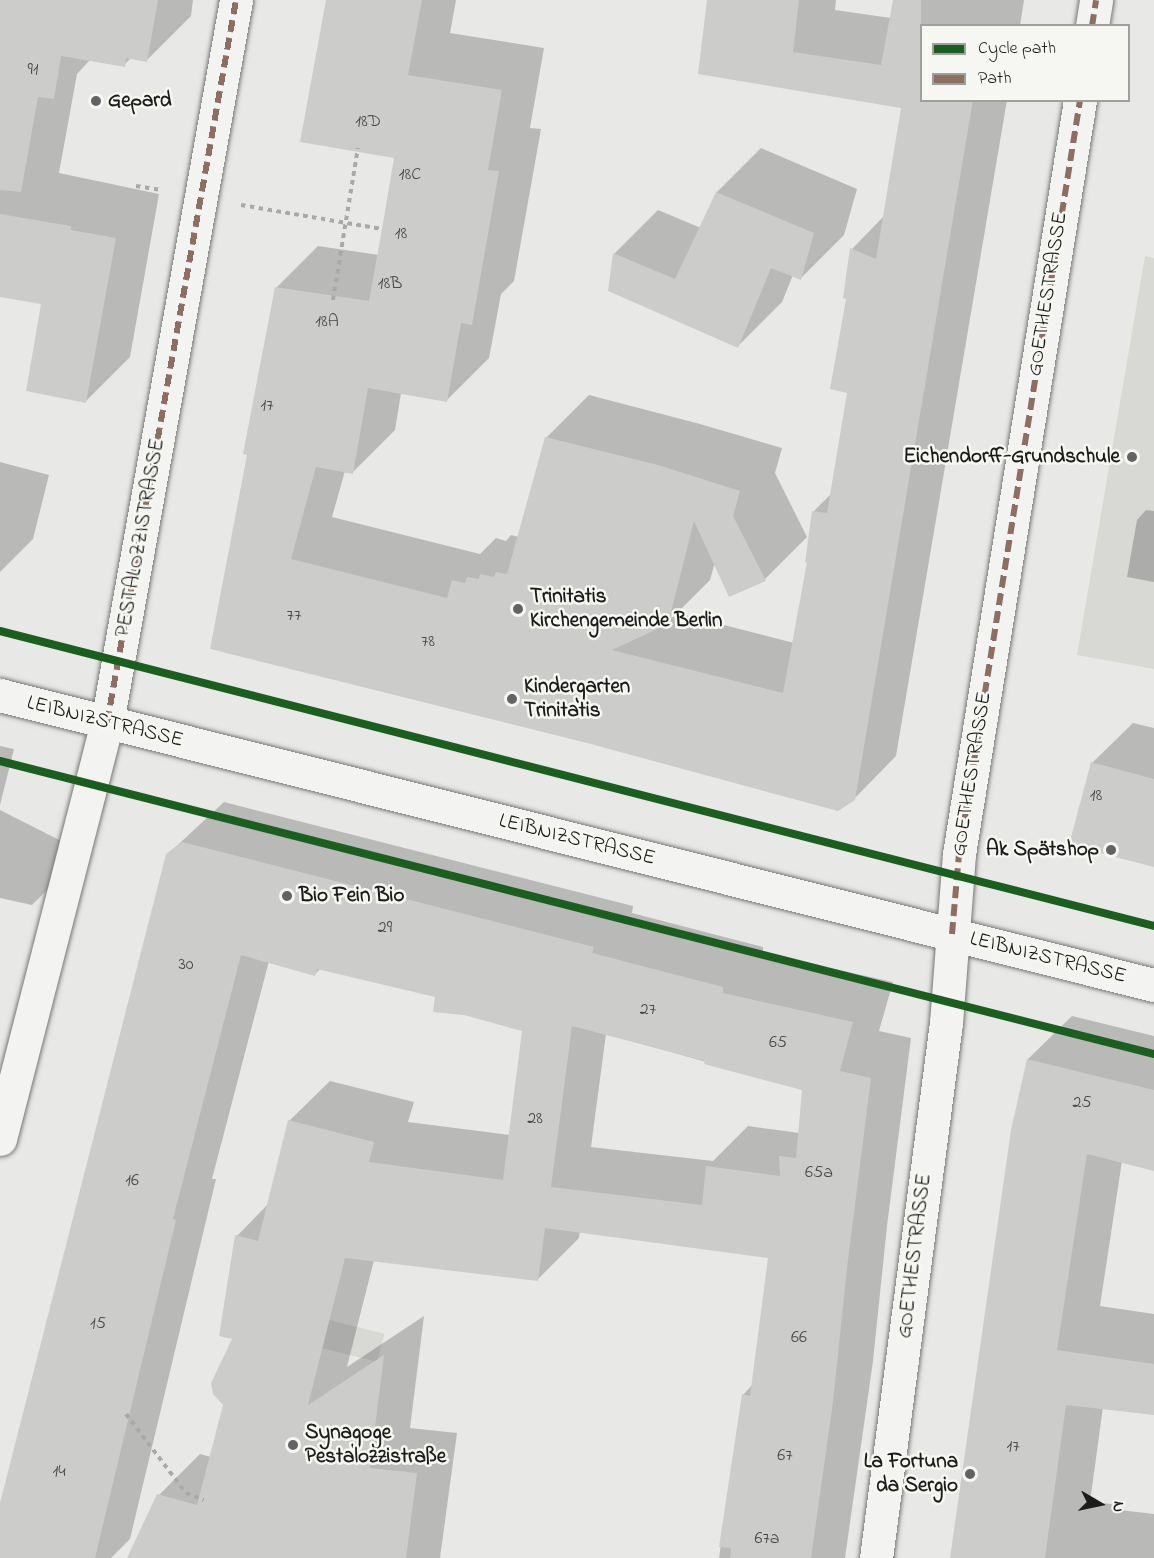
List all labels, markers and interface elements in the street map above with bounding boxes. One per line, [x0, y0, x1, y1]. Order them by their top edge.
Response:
legend [920, 24, 1130, 102]
text: Cycle path [978, 36, 1056, 62]
house number: 91 [27, 59, 39, 81]
text: Path [978, 66, 1012, 92]
place label: Gepard [108, 88, 172, 114]
marker: Gepard [89, 94, 103, 108]
house number: 18D [355, 111, 381, 133]
house number: 18C [399, 164, 421, 186]
street label: GOETHESTRASSE [1023, 210, 1073, 378]
house number: 18 [395, 223, 407, 245]
house number: 18B [378, 273, 402, 295]
house number: 18A [315, 311, 339, 333]
house number: 17 [260, 395, 274, 417]
street label: PESTALOZZISTRASSE [111, 437, 171, 639]
place label: Eichendorff-Grundschule [904, 444, 1120, 470]
marker: Eichendorff-Grundschule [1125, 450, 1139, 464]
place label: Trinitatis Kirchengemeinde Berlin [530, 584, 722, 634]
marker: Trinitatis Kirchengemeinde Berlin [511, 602, 525, 616]
house number: 77 [287, 605, 301, 627]
house number: 78 [421, 631, 435, 653]
place label: Kindergarten Trinitatis [524, 674, 630, 724]
street label: LEIBNIZSTRASSE [24, 690, 186, 754]
street label: GOETHESTRASSE [947, 690, 997, 858]
marker: Kindergarten Trinitatis [505, 692, 519, 706]
house number: 18 [1090, 785, 1102, 807]
street label: LEIBNIZSTRASSE [496, 808, 658, 872]
place label: Ak Spätshop [986, 837, 1099, 863]
marker: Ak Spätshop [1104, 843, 1118, 857]
place label: Bio Fein Bio [299, 883, 404, 909]
marker: Bio Fein Bio [280, 889, 294, 903]
house number: 29 [378, 917, 392, 939]
street label: LEIBNIZSTRASSE [967, 926, 1129, 990]
house number: 30 [178, 954, 194, 976]
house number: 27 [640, 999, 656, 1021]
house number: 65 [769, 1032, 787, 1054]
house number: 25 [1072, 1092, 1092, 1114]
house number: 28 [527, 1108, 543, 1130]
house number: 65a [805, 1162, 833, 1184]
house number: 16 [125, 1170, 139, 1192]
street label: GOETHESTRASSE [892, 1172, 938, 1340]
house number: 15 [90, 1313, 106, 1335]
house number: 66 [791, 1327, 807, 1349]
place label: Synagoge Pestalozzistraße [305, 1420, 446, 1470]
house number: 17 [1006, 1436, 1020, 1458]
marker: Synagoge Pestalozzistraße [286, 1438, 300, 1452]
house number: 67 [777, 1445, 793, 1467]
place label: La Fortuna da Sergio [864, 1449, 958, 1499]
house number: 14 [52, 1461, 66, 1483]
marker: La Fortuna da Sergio [963, 1467, 977, 1481]
north arrow [1070, 1474, 1130, 1534]
text: N [1105, 1500, 1130, 1514]
house number: 67a [754, 1528, 780, 1550]

